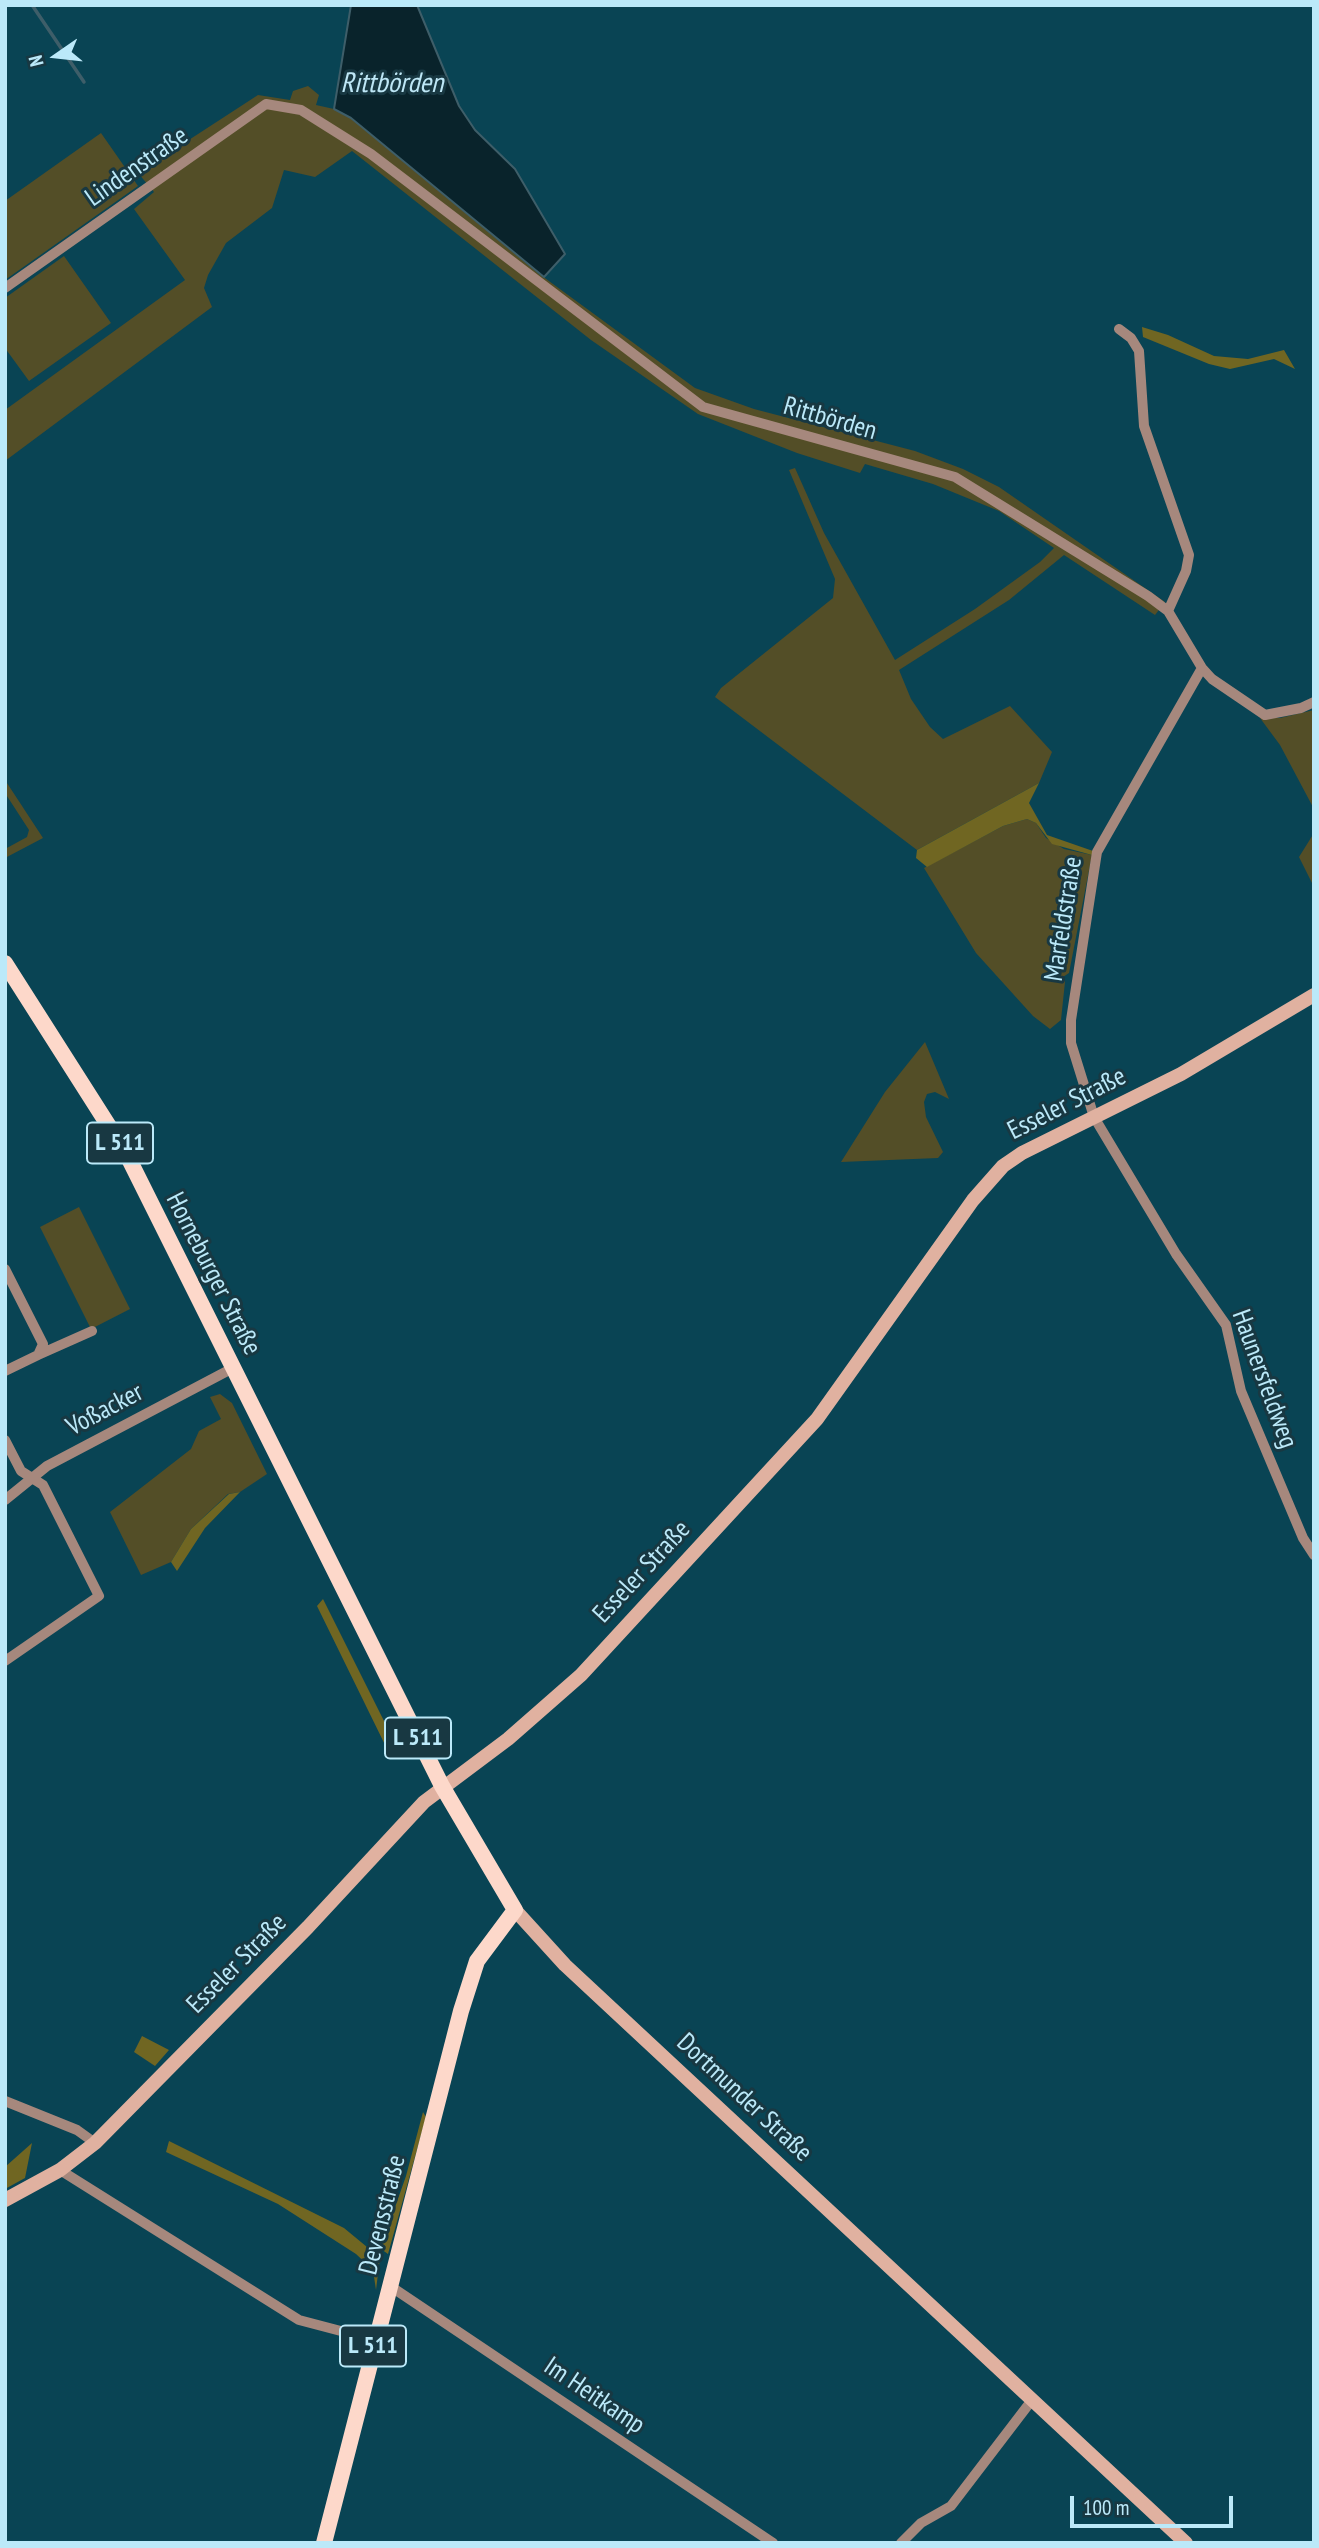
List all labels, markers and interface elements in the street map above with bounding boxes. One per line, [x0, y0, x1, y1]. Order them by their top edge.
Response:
north arrow [21, 21, 91, 91]
text: N [23, 53, 49, 69]
water label: Rittbörden [341, 67, 443, 101]
street label: Lindenstraße [80, 120, 194, 214]
street label: Rittbörden [780, 391, 880, 447]
street label: Marfeldstraße [1039, 855, 1089, 983]
street label: Esseler Straße [1003, 1061, 1131, 1147]
road number: L 511 [87, 1122, 153, 1163]
street label: Horneburger Straße [159, 1188, 267, 1360]
street label: Haunersfeldweg [1225, 1305, 1303, 1453]
street label: Voßacker [61, 1377, 149, 1443]
street label: Esseler Straße [587, 1515, 697, 1629]
road number: L 511 [385, 1718, 451, 1758]
street label: Esseler Straße [181, 1908, 293, 2020]
street label: Dortmunder Straße [670, 2028, 818, 2168]
street label: Devensstraße [353, 2152, 413, 2278]
road number: L 511 [340, 2326, 406, 2367]
street label: Im Heitkamp [538, 2351, 650, 2441]
scale bar [1074, 2482, 1237, 2526]
text: 100 m [1083, 2494, 1129, 2521]

